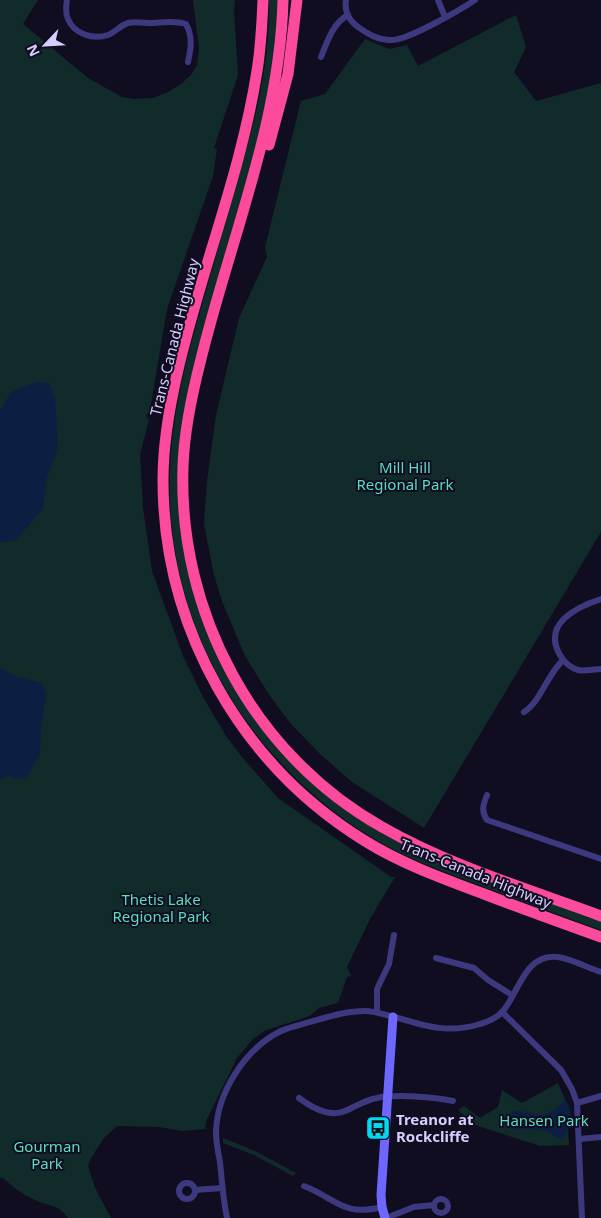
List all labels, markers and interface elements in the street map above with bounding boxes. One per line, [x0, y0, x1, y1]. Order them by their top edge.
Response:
north arrow [20, 20, 70, 70]
text: N [22, 42, 44, 60]
street label: Trans-Canada Highway [145, 256, 203, 418]
park label: Mill Hill Regional Park [356, 457, 454, 494]
street label: Trans-Canada Highway [397, 833, 555, 913]
park label: Thetis Lake Regional Park [112, 889, 210, 926]
place label: Treanor at Rockcliffe [396, 1109, 474, 1146]
park label: Hansen Park [499, 1110, 589, 1130]
bus stop icon: Treanor at Rockcliffe [365, 1115, 391, 1141]
park label: Gourman Park [13, 1136, 81, 1173]

